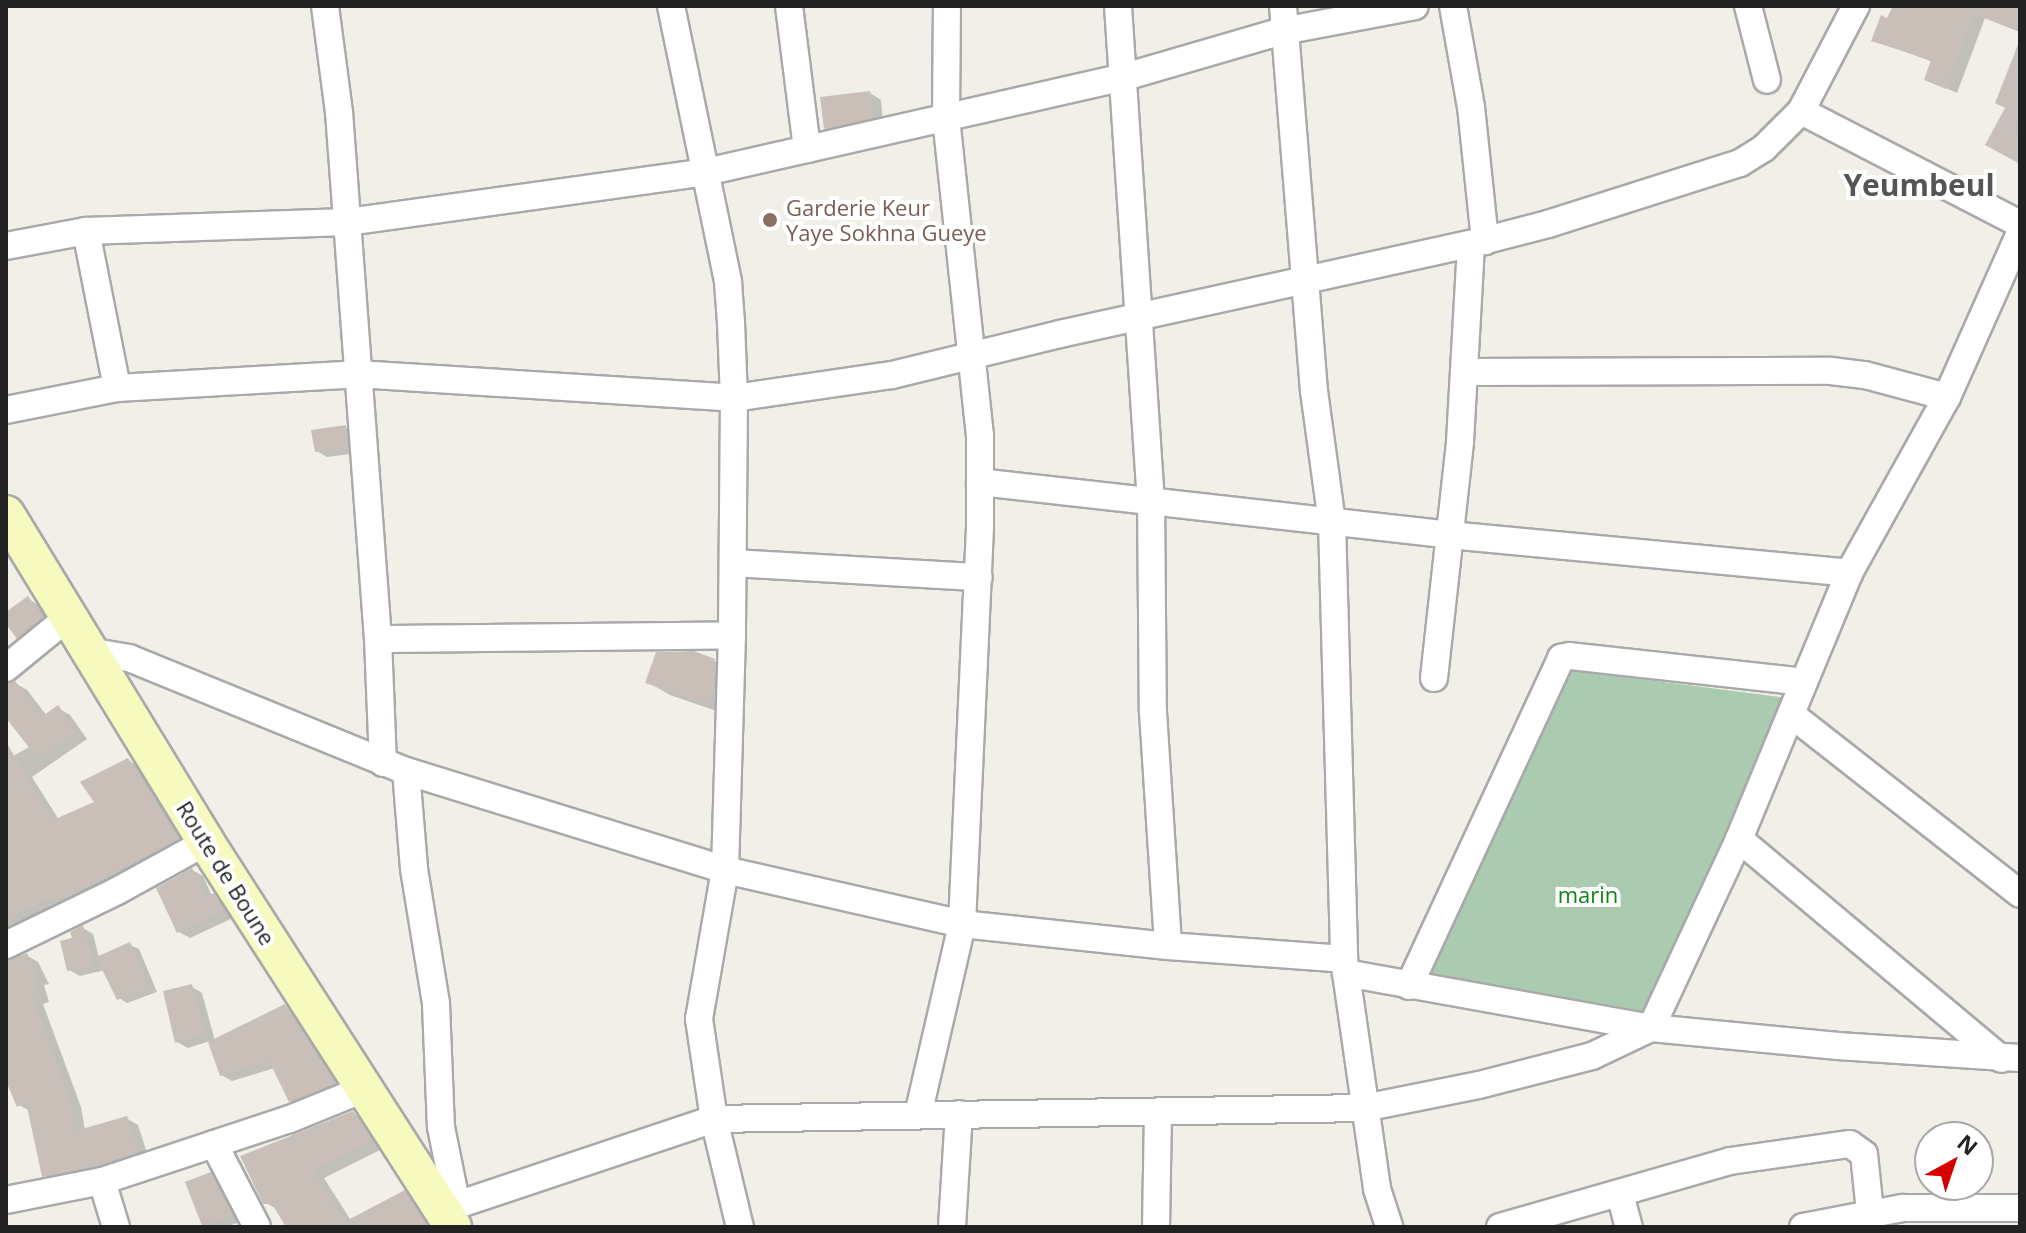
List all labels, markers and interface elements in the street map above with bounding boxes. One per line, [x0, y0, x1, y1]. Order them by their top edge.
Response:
district label: Yeumbeul [1843, 167, 1995, 203]
place label: Garderie Keur Yaye Sokhna Gueye [786, 194, 987, 246]
marker: Garderie Keur Yaye Sokhna Gueye [761, 211, 779, 229]
street label: Route de Boune [171, 796, 281, 950]
park label: marin [1558, 882, 1618, 908]
north arrow [1914, 1121, 1994, 1201]
text: N [1952, 1127, 1985, 1161]

